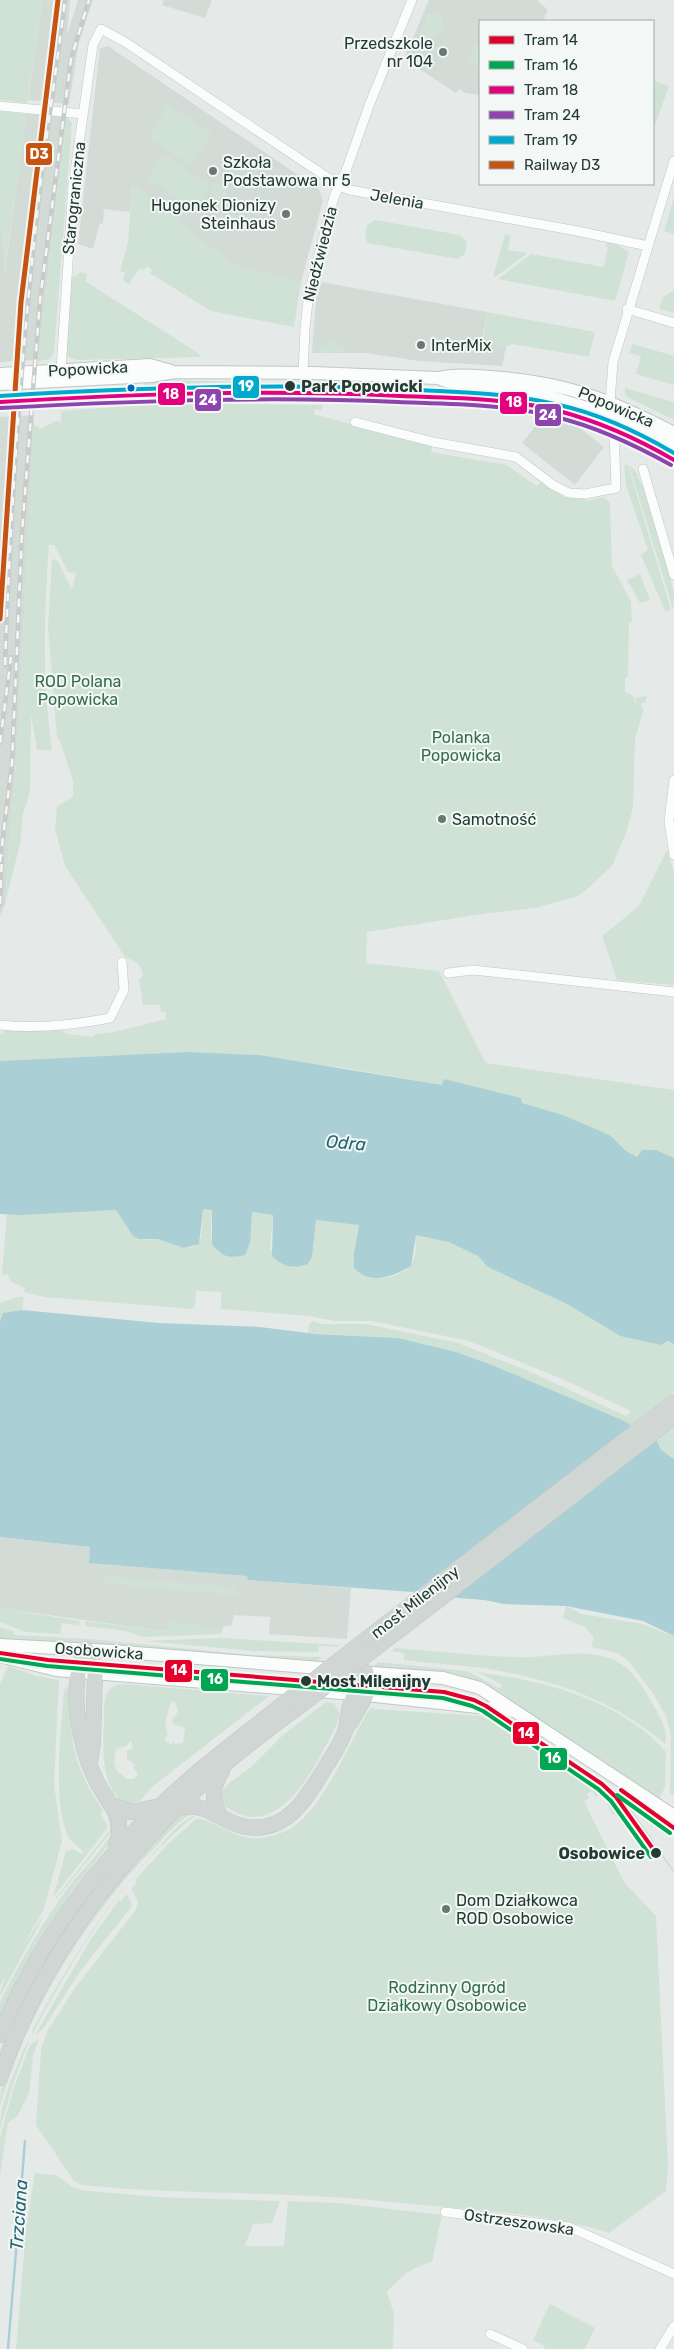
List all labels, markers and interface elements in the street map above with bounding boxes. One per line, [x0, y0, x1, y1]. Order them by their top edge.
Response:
legend [479, 20, 654, 185]
text: Tram 14 [524, 31, 578, 49]
place label: Przedszkole nr 104 [344, 34, 433, 71]
marker: Przedszkole nr 104 [437, 46, 449, 58]
text: Tram 16 [524, 56, 578, 74]
text: Tram 18 [524, 81, 578, 99]
text: Tram 24 [524, 106, 580, 124]
text: Tram 19 [524, 131, 578, 149]
street label: Starograniczna [59, 141, 89, 255]
line badge: D3 [25, 142, 53, 166]
text: D3 [29, 146, 49, 163]
place label: Szkoła Podstawowa nr 5 [223, 153, 351, 190]
text: Railway D3 [524, 156, 600, 174]
marker: Szkoła Podstawowa nr 5 [207, 165, 219, 177]
street label: Jelenia [369, 185, 425, 213]
place label: Hugonek Dionizy Steinhaus [151, 196, 276, 233]
street label: Niedźwiedzia [299, 204, 341, 304]
marker: Hugonek Dionizy Steinhaus [280, 208, 292, 220]
place label: InterMix [431, 336, 492, 355]
marker: InterMix [415, 339, 427, 351]
street label: Popowicka [47, 357, 129, 381]
line badge: 19 [232, 375, 260, 399]
place label: Park Popowicki [301, 377, 423, 396]
text: 19 [238, 378, 254, 395]
marker: Park Popowicki [283, 379, 297, 393]
line badge: 18 [157, 382, 186, 406]
unlabelled marker [126, 383, 136, 393]
street label: Popowicka [575, 383, 657, 431]
text: 18 [163, 386, 179, 403]
line badge: 24 [194, 388, 222, 412]
line badge: 18 [499, 391, 528, 415]
text: 24 [199, 392, 218, 409]
text: 18 [506, 394, 522, 411]
line badge: 24 [534, 403, 562, 427]
text: 24 [539, 407, 558, 424]
park label: ROD Polana Popowicka [35, 672, 121, 709]
park label: Polanka Popowicka [421, 728, 501, 765]
place label: Samotność [452, 810, 536, 829]
marker: Samotność [436, 813, 448, 825]
water label: Odra [325, 1130, 367, 1156]
street label: most Milenijny [367, 1561, 463, 1642]
street label: Osobowicka [54, 1638, 144, 1664]
line badge: 14 [164, 1659, 193, 1683]
text: 14 [171, 1662, 188, 1679]
line badge: 16 [200, 1668, 229, 1692]
text: 16 [207, 1671, 223, 1688]
place label: Most Milenijny [317, 1672, 431, 1691]
marker: Most Milenijny [299, 1674, 313, 1688]
line badge: 14 [512, 1721, 540, 1745]
text: 14 [518, 1725, 535, 1742]
line badge: 16 [539, 1747, 568, 1771]
text: 16 [545, 1750, 561, 1767]
place label: Osobowice [558, 1844, 645, 1863]
marker: Osobowice [649, 1846, 663, 1860]
place label: Dom Działkowca ROD Osobowice [456, 1891, 578, 1928]
marker: Dom Działkowca ROD Osobowice [440, 1903, 452, 1915]
park label: Rodzinny Ogród Działkowy Osobowice [367, 1978, 527, 2015]
water label: Trzciana [6, 2178, 32, 2251]
street label: Ostrzeszowska [463, 2205, 575, 2239]

